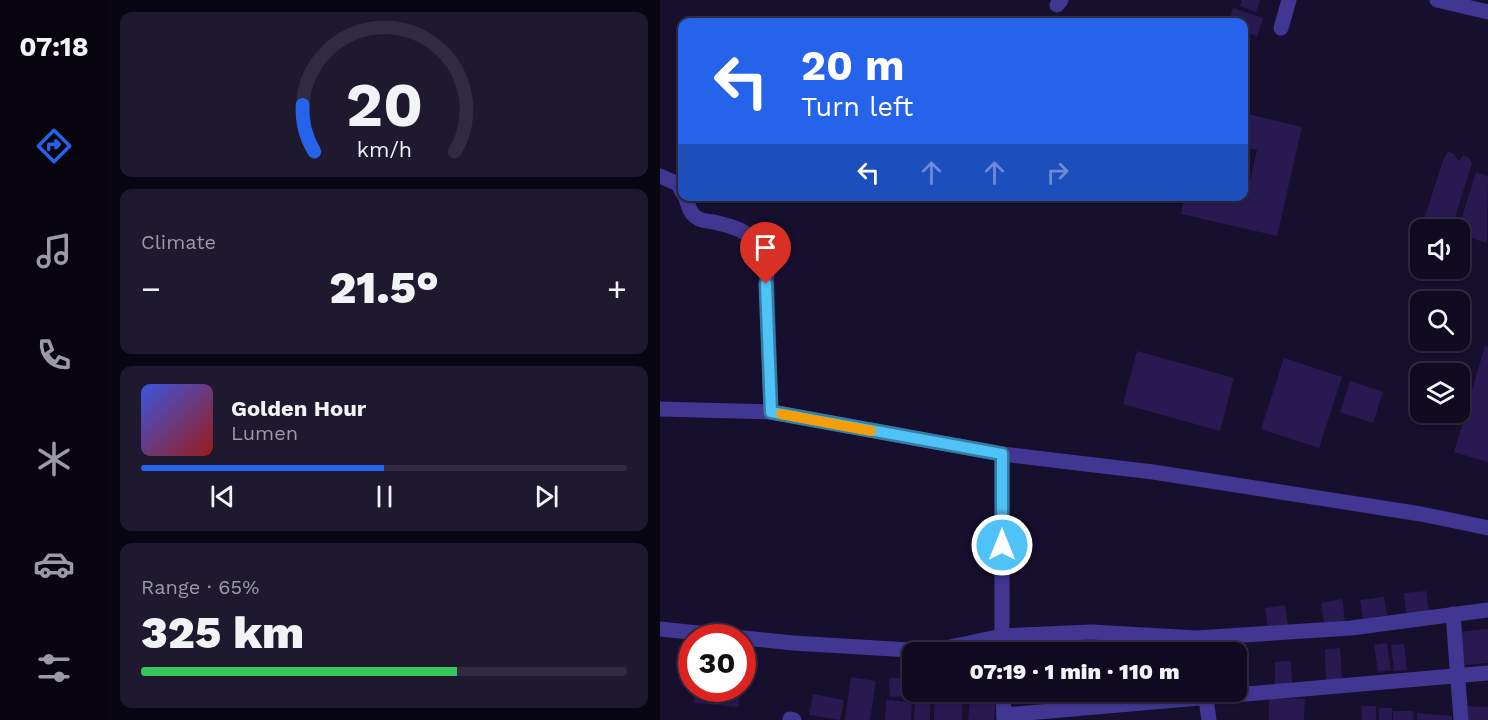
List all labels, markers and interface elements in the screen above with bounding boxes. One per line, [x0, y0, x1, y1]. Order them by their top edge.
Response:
text: 07:18 [19, 31, 89, 63]
text: 20 m [801, 41, 905, 90]
icon: left [702, 42, 780, 120]
text: 20 [345, 68, 423, 141]
text: Turn left [801, 91, 913, 123]
icon: directions [33, 125, 75, 167]
text: km/h [356, 137, 412, 162]
icon: left [852, 156, 885, 189]
icon: ahead [915, 156, 948, 189]
icon: ahead [978, 156, 1011, 189]
icon: right [1041, 156, 1074, 189]
map controls [1410, 219, 1470, 423]
button: sound [1410, 219, 1470, 279]
pin [740, 222, 791, 284]
icon: music [33, 230, 75, 272]
text: Climate [141, 230, 216, 254]
icon: arrive [749, 231, 782, 264]
text: 21.5° [329, 261, 439, 314]
text: − [141, 269, 161, 308]
text: + [607, 269, 627, 308]
button: search [1410, 291, 1470, 351]
icon: phone [33, 334, 75, 376]
button: layers [1410, 363, 1470, 423]
text: Golden Hour [231, 396, 366, 421]
text: Lumen [231, 421, 298, 445]
icon: climate [33, 438, 75, 480]
icon: previous [206, 480, 239, 513]
icon: pause [368, 480, 401, 513]
icon: next [530, 480, 563, 513]
position arrow [970, 513, 1034, 577]
icon: car [33, 543, 75, 585]
text: Range · 65% [141, 575, 259, 599]
text: 325 km [141, 606, 304, 659]
speed limit sign: 30 [678, 624, 756, 702]
icon: filters [33, 647, 75, 689]
text: 07:19 · 1 min · 110 m [969, 659, 1180, 684]

